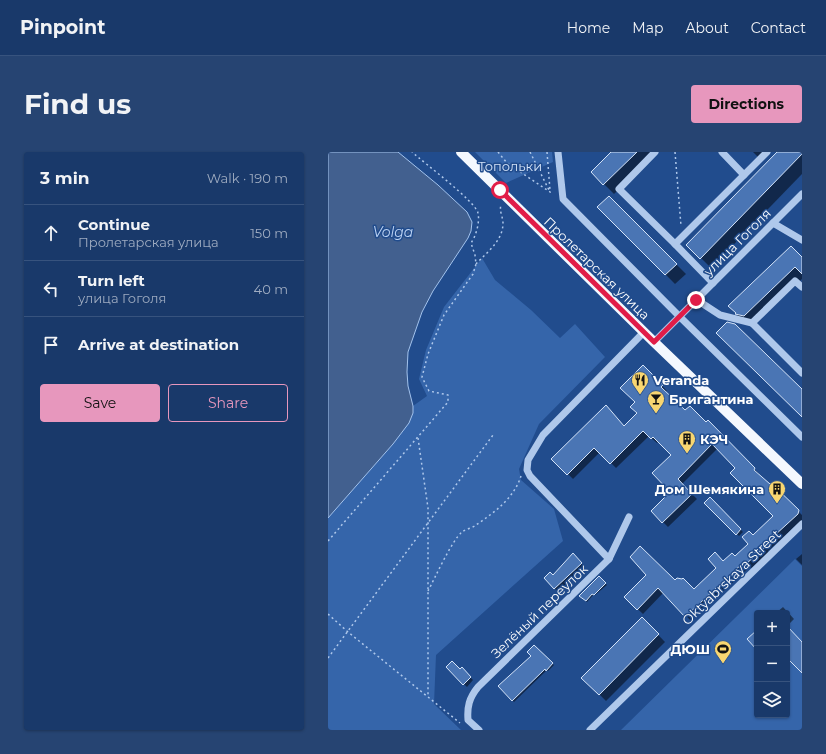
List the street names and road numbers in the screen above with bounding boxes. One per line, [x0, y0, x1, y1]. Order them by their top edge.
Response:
street label: улица Гоголя [699, 205, 774, 280]
street label: Пролетарская улица [541, 213, 653, 323]
street label: Oktyabrskaya Street [678, 526, 784, 628]
street label: Зелёный переулок [487, 560, 591, 661]

